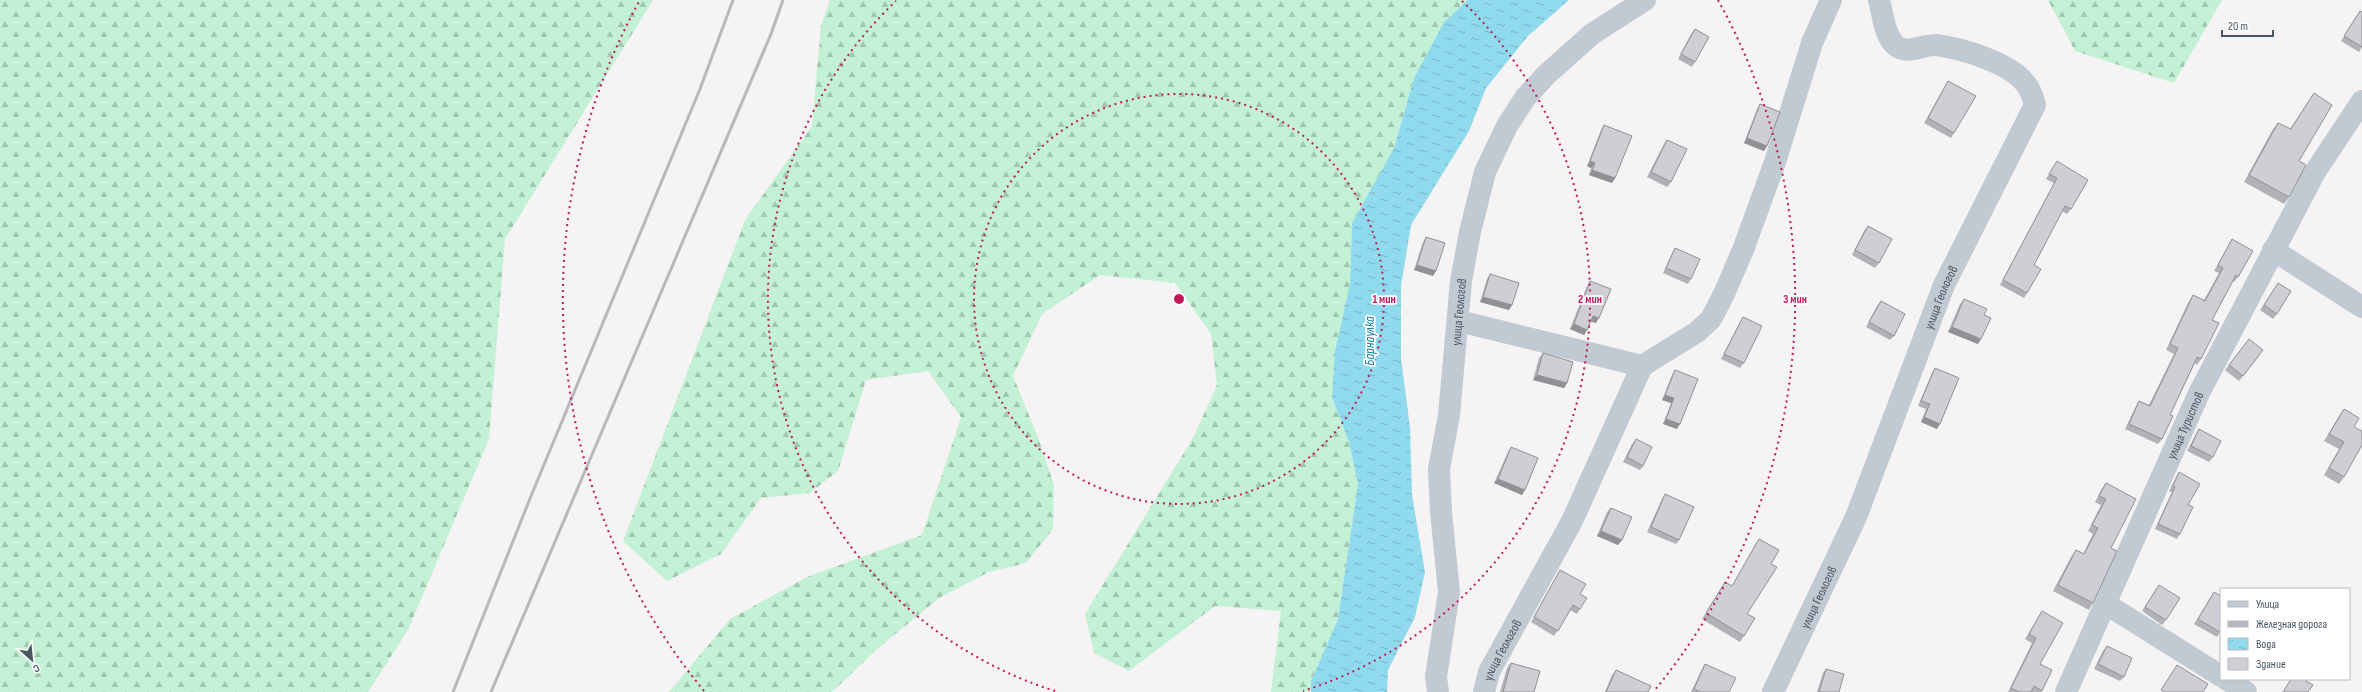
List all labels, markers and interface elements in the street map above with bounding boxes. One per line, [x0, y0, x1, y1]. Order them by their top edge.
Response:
scale bar [2222, 12, 2273, 38]
text: 20 m [2228, 19, 2248, 34]
street label: улица Геологов [1921, 263, 1962, 332]
street label: улица Геологов [1448, 277, 1470, 346]
centre of rings [1172, 292, 1186, 306]
text: 1 мин [1372, 292, 1396, 307]
text: 2 мин [1578, 292, 1602, 307]
text: 3 мин [1783, 292, 1807, 307]
water label: Барнаулка [1361, 316, 1378, 366]
street label: улица Туристов [2164, 389, 2208, 462]
street label: улица Геологов [1797, 564, 1841, 632]
legend [2220, 588, 2350, 680]
text: Улица [2256, 597, 2280, 612]
street label: улица Геологов [1480, 617, 1525, 682]
text: Железная дорога [2256, 617, 2328, 632]
text: Вода [2256, 637, 2276, 652]
north arrow [12, 640, 52, 680]
text: Здание [2256, 657, 2286, 672]
text: С [31, 661, 42, 676]

